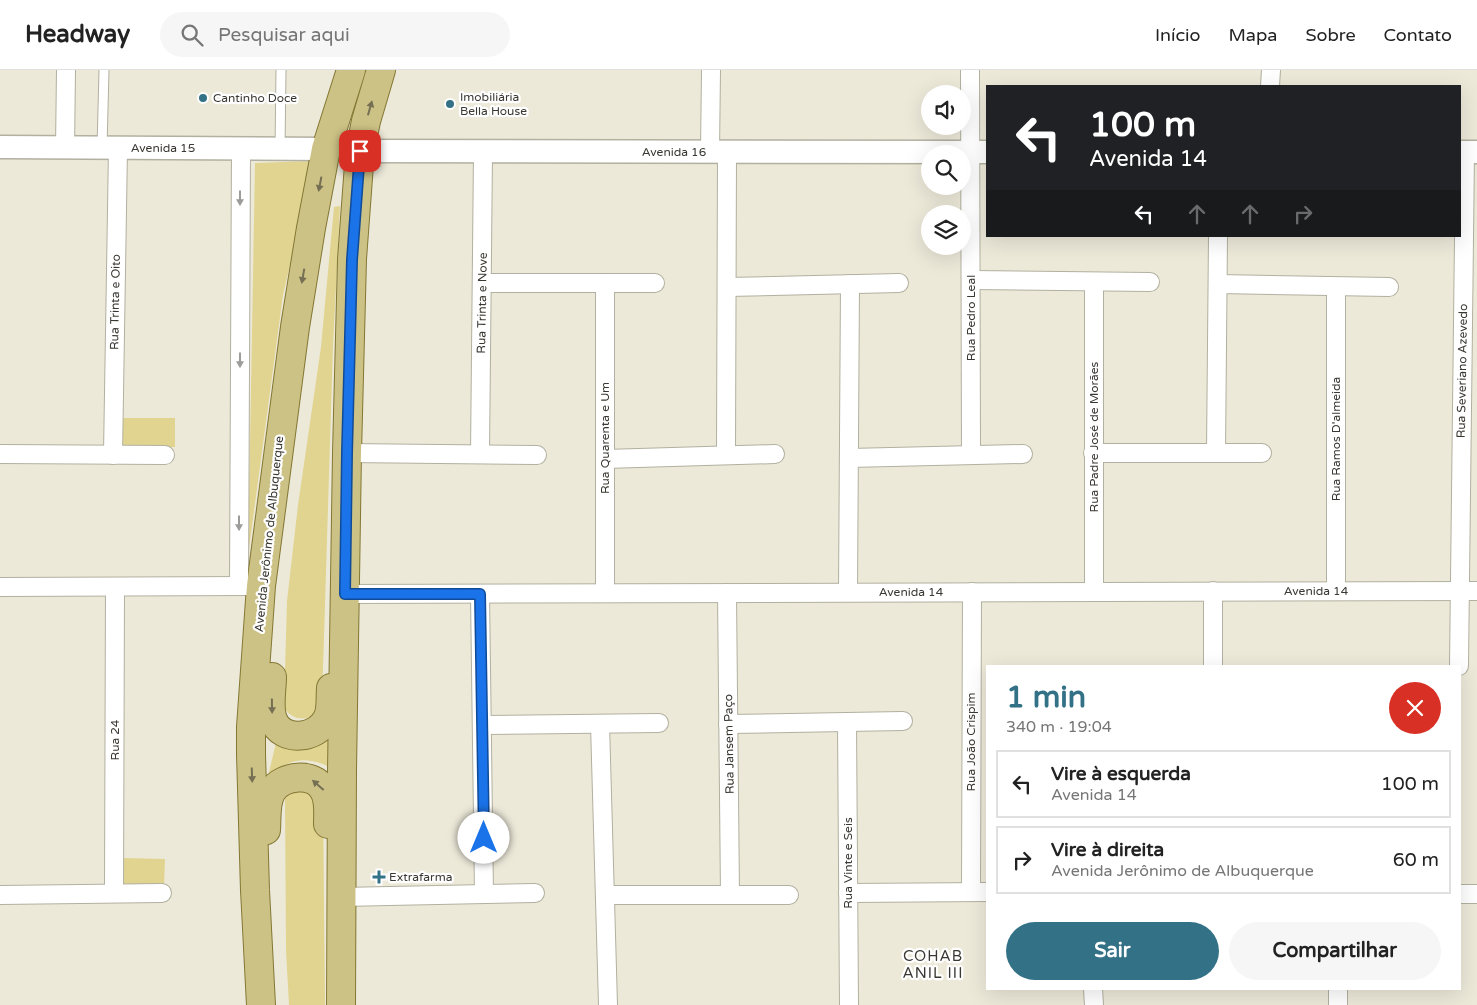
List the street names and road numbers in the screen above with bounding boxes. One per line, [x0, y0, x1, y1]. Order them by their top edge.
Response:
street label: Avenida 15 [131, 141, 195, 155]
street label: Avenida 16 [642, 145, 706, 159]
street label: Rua Trinta e Nove [474, 252, 490, 354]
street label: Rua Trinta e Oito [107, 254, 123, 350]
street label: Rua Pedro Leal [964, 275, 978, 361]
street label: Rua Severiano Azevedo [1454, 304, 1470, 438]
street label: Rua Padre José de Morães [1087, 361, 1101, 512]
street label: Rua Ramos D'almeida [1329, 377, 1343, 501]
street label: Rua Quarenta e Um [598, 382, 612, 494]
street label: Avenida Jerônimo de Albuquerque [252, 435, 286, 633]
street label: Avenida 14 [1284, 584, 1349, 598]
street label: Avenida 14 [879, 585, 944, 599]
street label: Rua João Crispim [964, 693, 978, 791]
street label: Rua Jansem Paço [721, 694, 737, 794]
street label: Rua 24 [108, 719, 122, 760]
street label: Rua Vinte e Seis [841, 817, 855, 909]

